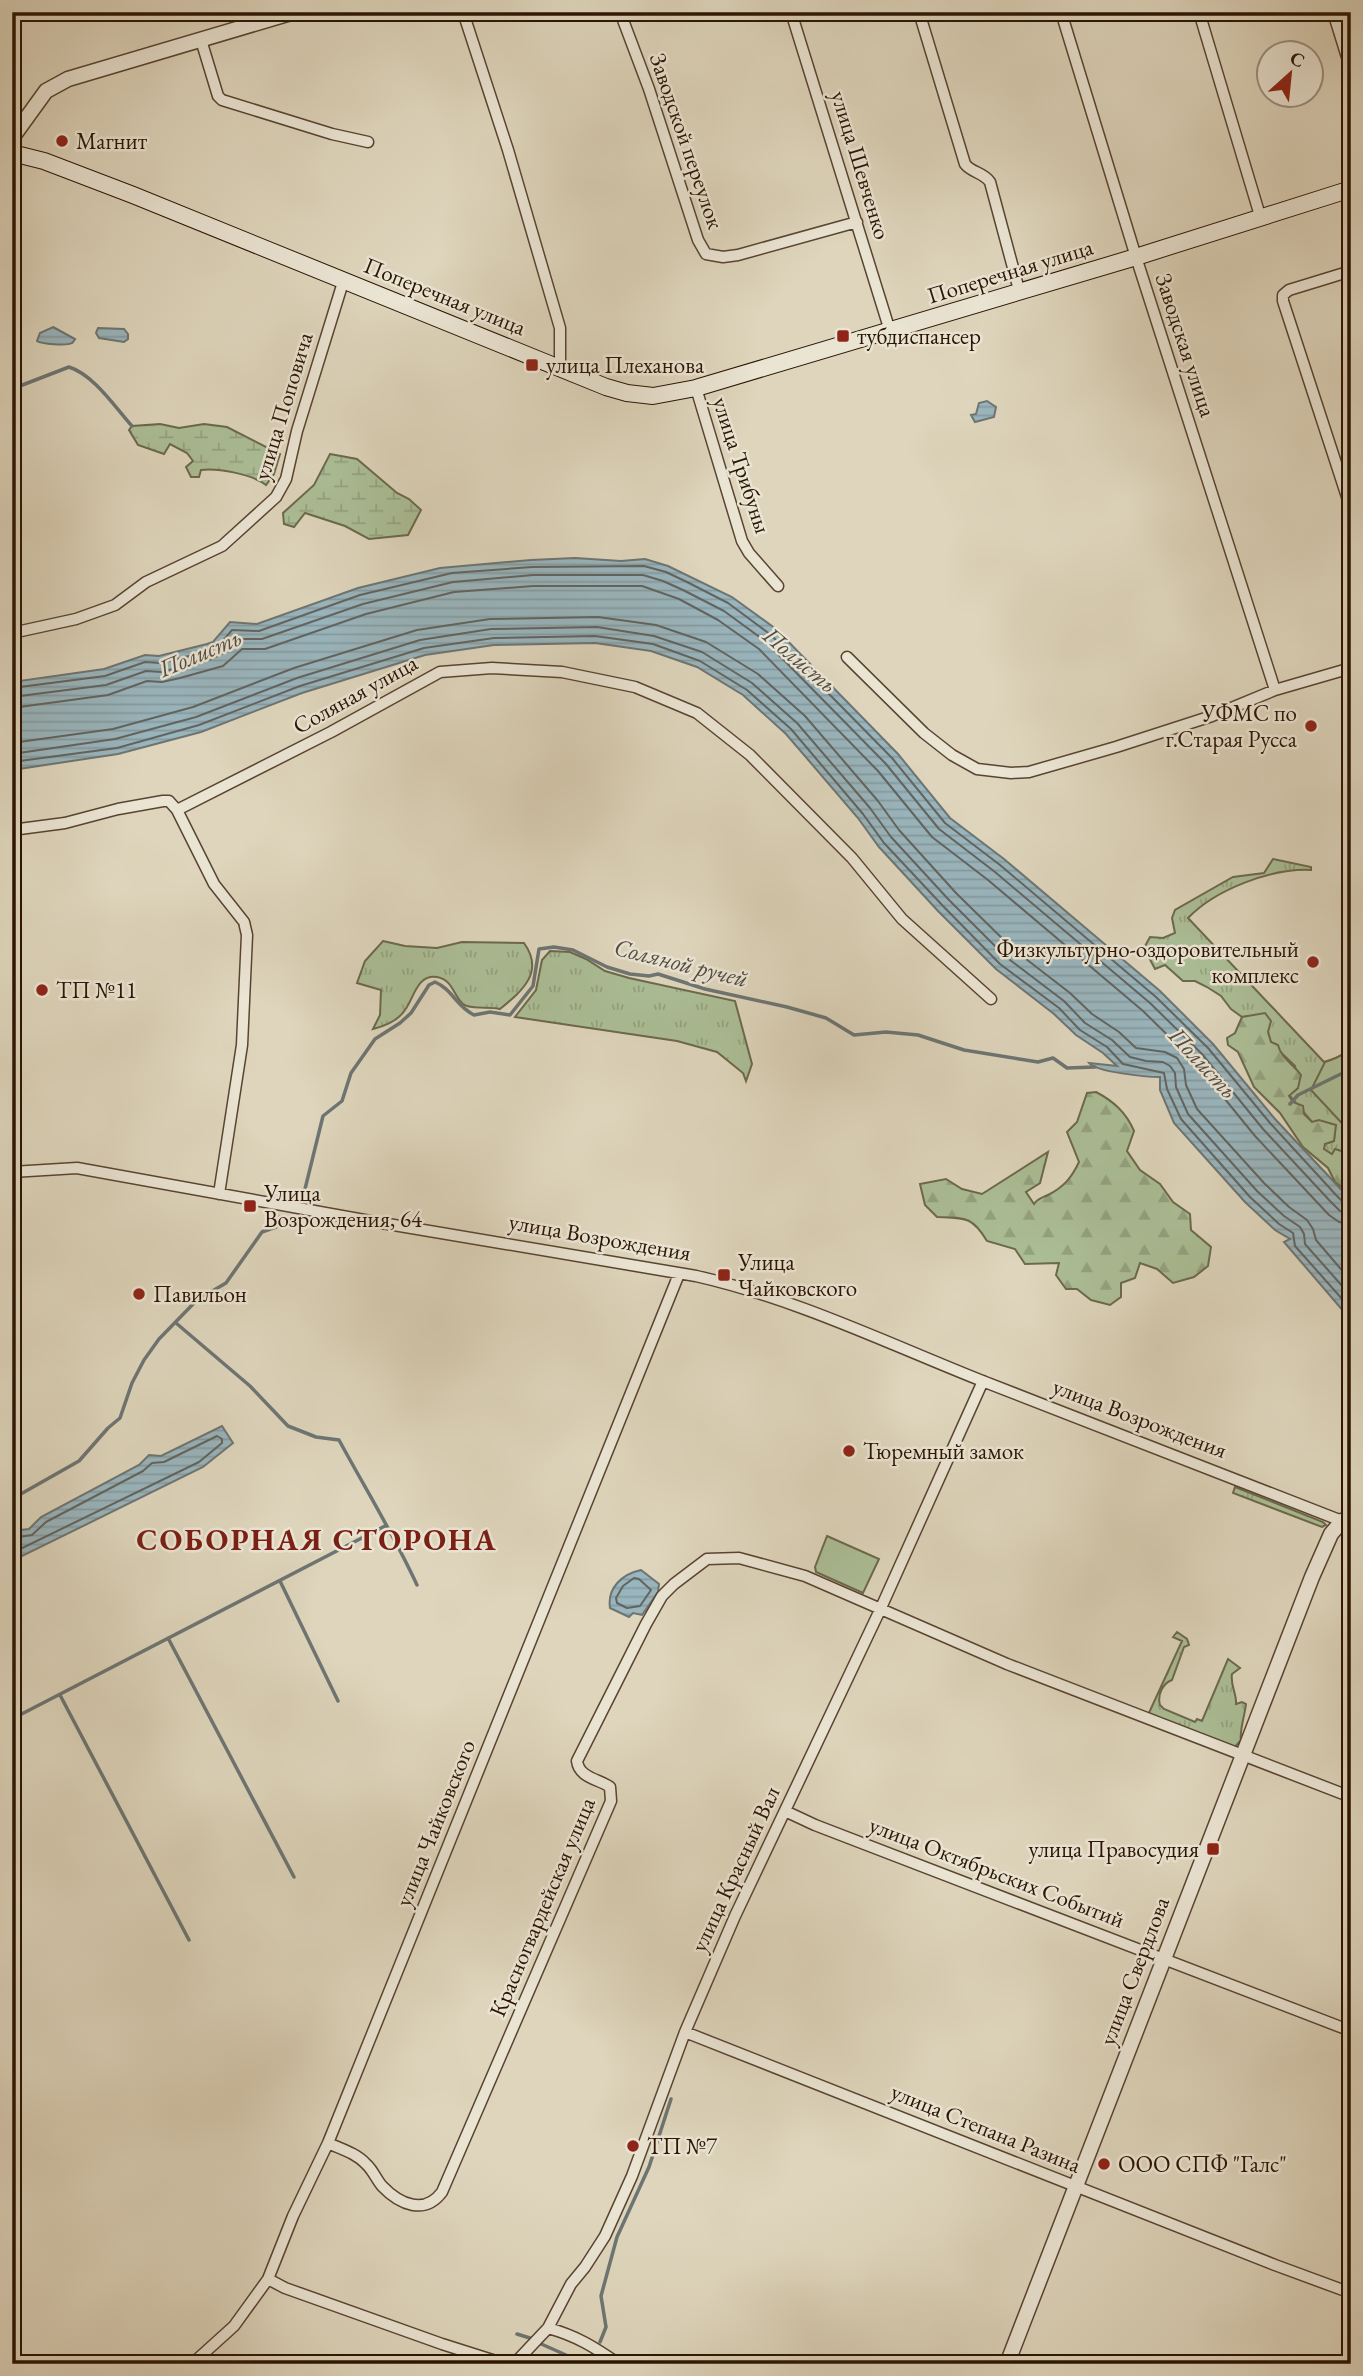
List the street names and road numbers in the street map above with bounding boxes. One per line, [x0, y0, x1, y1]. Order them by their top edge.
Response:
street label: Заводской переулок [643, 49, 731, 233]
street label: улица Шевченко [824, 87, 898, 243]
street label: Поперечная улица [923, 231, 1097, 310]
street label: Поперечная улица [360, 250, 531, 342]
street label: Заводская улица [1149, 269, 1224, 421]
street label: улица Поповича [246, 328, 320, 484]
street label: улица Трибуны [706, 393, 778, 537]
street label: Соляная улица [287, 647, 423, 741]
street label: улица Возрождения [507, 1206, 693, 1268]
street label: улица Возрождения [1049, 1371, 1231, 1465]
street label: улица Чайковского [388, 1735, 482, 1911]
street label: улица Красный Вал [683, 1781, 787, 1957]
street label: Красногвардейская улица [482, 1792, 602, 2021]
street label: улица Октябрьских Событий [865, 1809, 1129, 1935]
street label: улица Свердлова [1092, 1892, 1176, 2049]
street label: улица Степана Разина [887, 2076, 1086, 2180]

